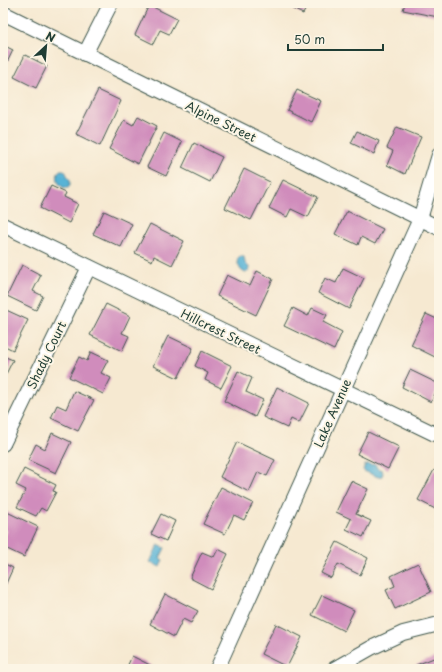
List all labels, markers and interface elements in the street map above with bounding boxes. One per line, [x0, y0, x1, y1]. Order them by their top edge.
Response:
north arrow [26, 26, 66, 66]
scale bar [288, 26, 383, 52]
text: N [43, 27, 59, 46]
text: 50 m [294, 30, 325, 48]
street label: Alpine Street [182, 96, 260, 146]
street label: Hillcrest Street [178, 304, 264, 358]
street label: Shady Court [22, 318, 70, 392]
street label: Lake Avenue [309, 375, 355, 450]

